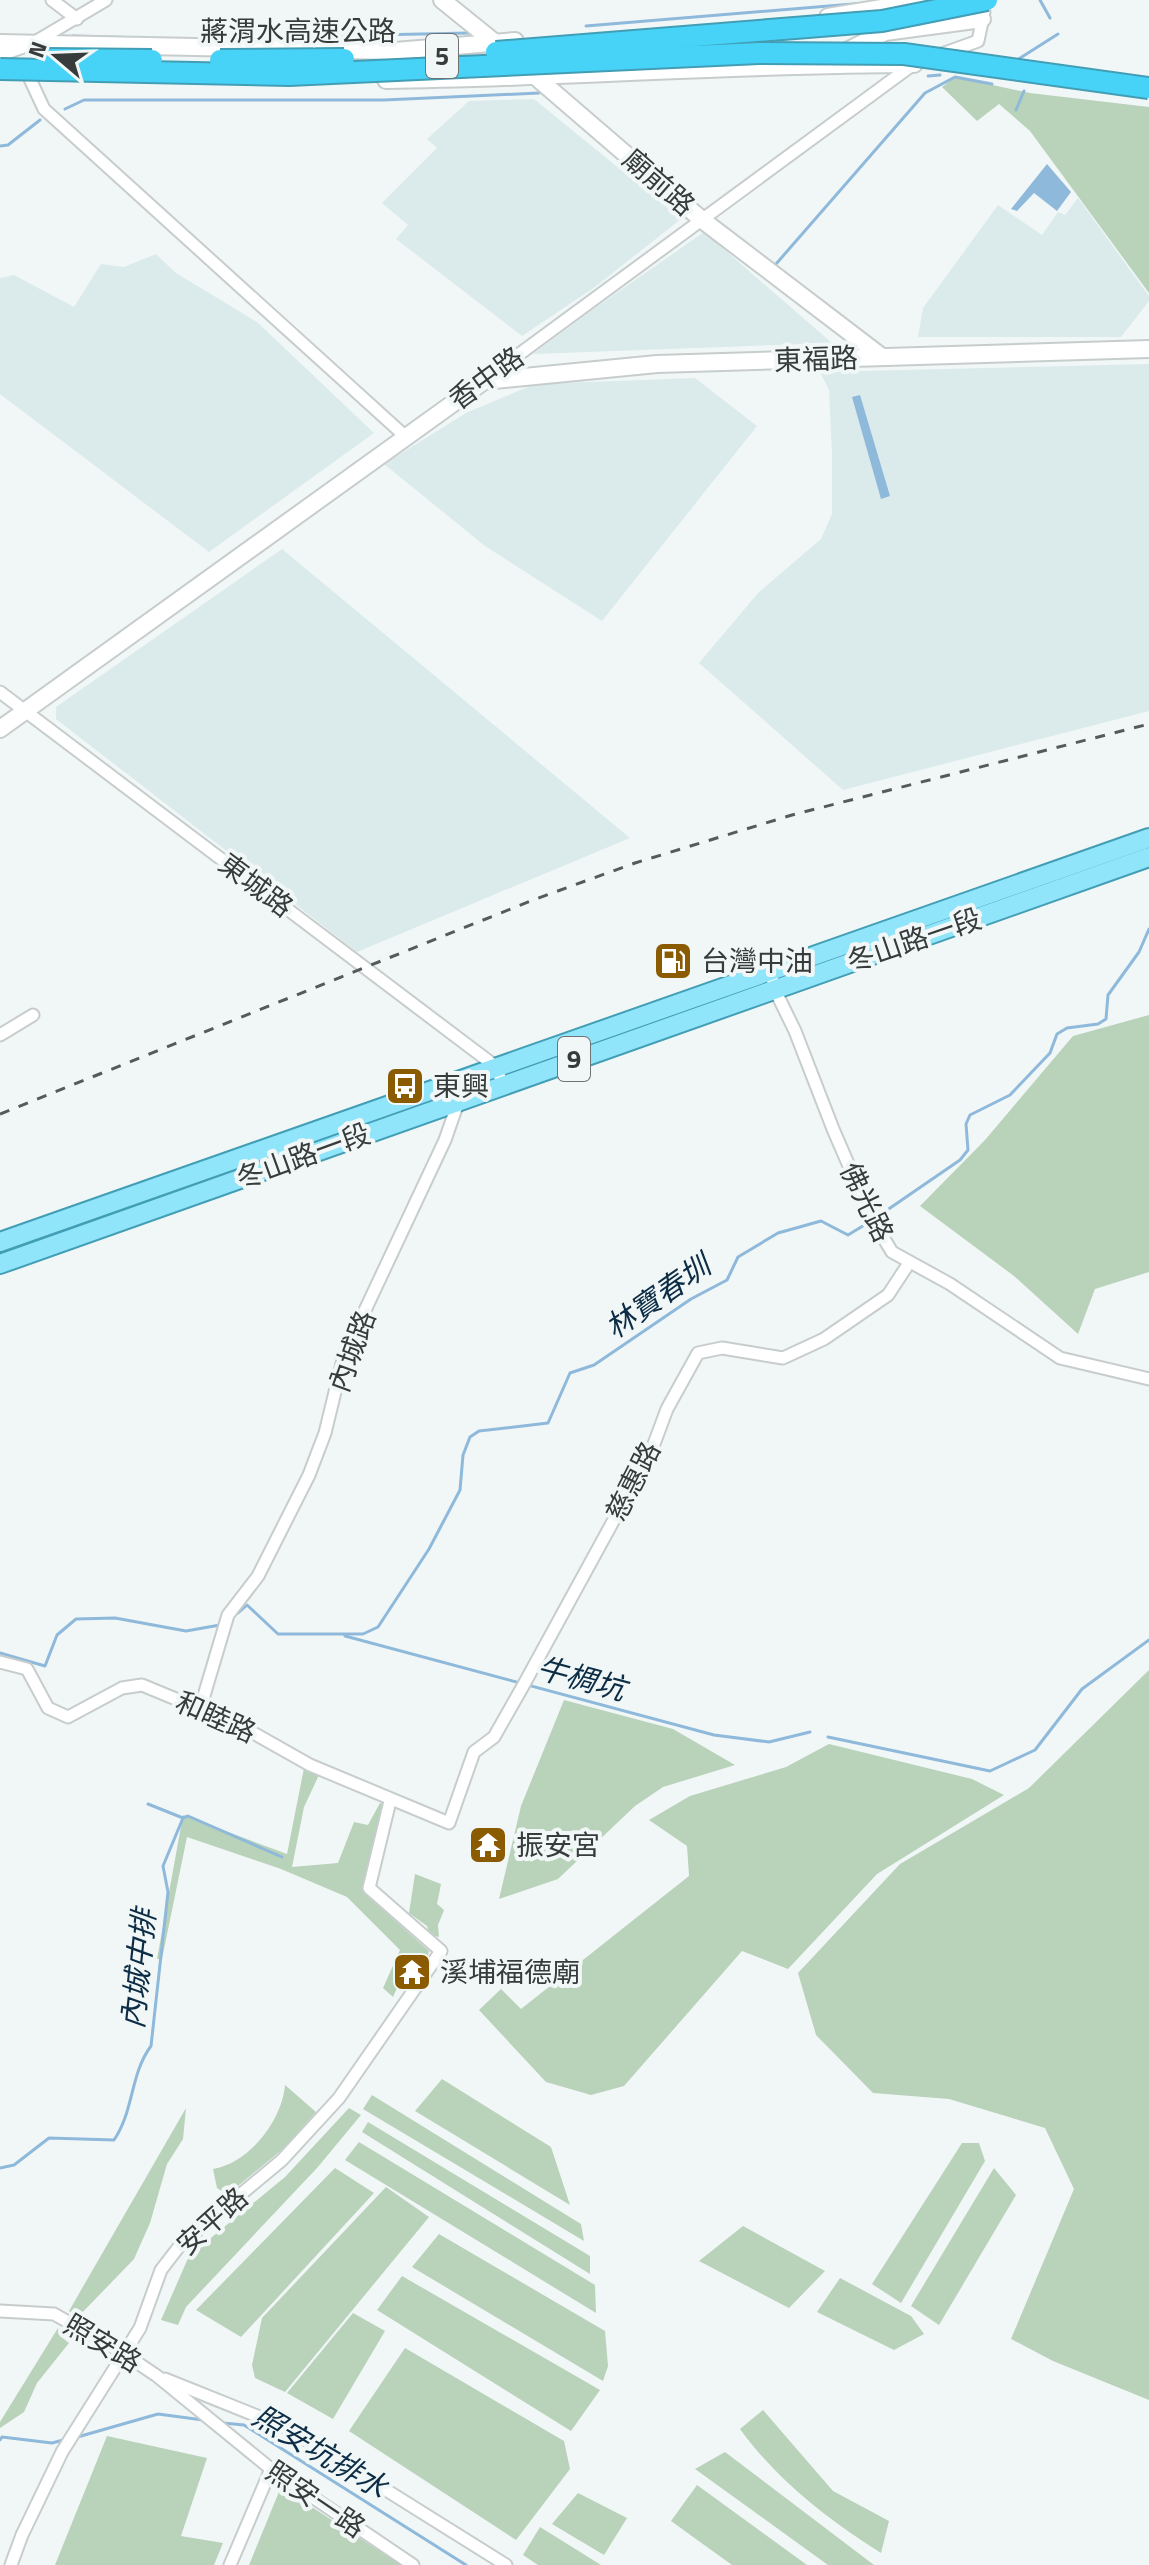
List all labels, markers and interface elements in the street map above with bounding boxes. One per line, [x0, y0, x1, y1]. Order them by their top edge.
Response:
street label: 蔣渭水高速公路 [200, 9, 396, 52]
north arrow [16, 16, 96, 96]
road number: 5 [426, 34, 458, 78]
text: N [19, 37, 56, 62]
street label: 廟前路 [614, 138, 705, 225]
street label: 香中路 [439, 336, 532, 420]
street label: 東福路 [773, 336, 859, 381]
street label: 東城路 [210, 842, 303, 927]
street label: 冬山路一段 [841, 896, 987, 983]
place label: 台灣中油 [701, 939, 813, 982]
fuel station icon: 台灣中油 [652, 940, 694, 982]
road number: 9 [558, 1037, 590, 1081]
place label: 東興 [433, 1064, 489, 1107]
bus stop icon: 東興 [384, 1065, 426, 1107]
street label: 冬山路一段 [230, 1111, 376, 1200]
street label: 佛光路 [830, 1155, 905, 1249]
water label: 林寶春圳 [595, 1241, 723, 1349]
street label: 內城路 [317, 1304, 386, 1398]
street label: 慈惠路 [594, 1434, 671, 1528]
water label: 牛椆坑 [532, 1644, 635, 1713]
street label: 和睦路 [169, 1680, 263, 1753]
place label: 振安宮 [516, 1823, 600, 1866]
temple icon: 振安宮 [467, 1824, 509, 1866]
water label: 內城中排 [109, 1903, 168, 2031]
place label: 溪埔福德廟 [440, 1950, 580, 1993]
temple icon: 溪埔福德廟 [391, 1951, 433, 1993]
street label: 安平路 [166, 2177, 257, 2265]
street label: 照安路 [56, 2303, 150, 2383]
water label: 照安坑排水 [244, 2393, 398, 2511]
street label: 照安一路 [258, 2449, 375, 2548]

